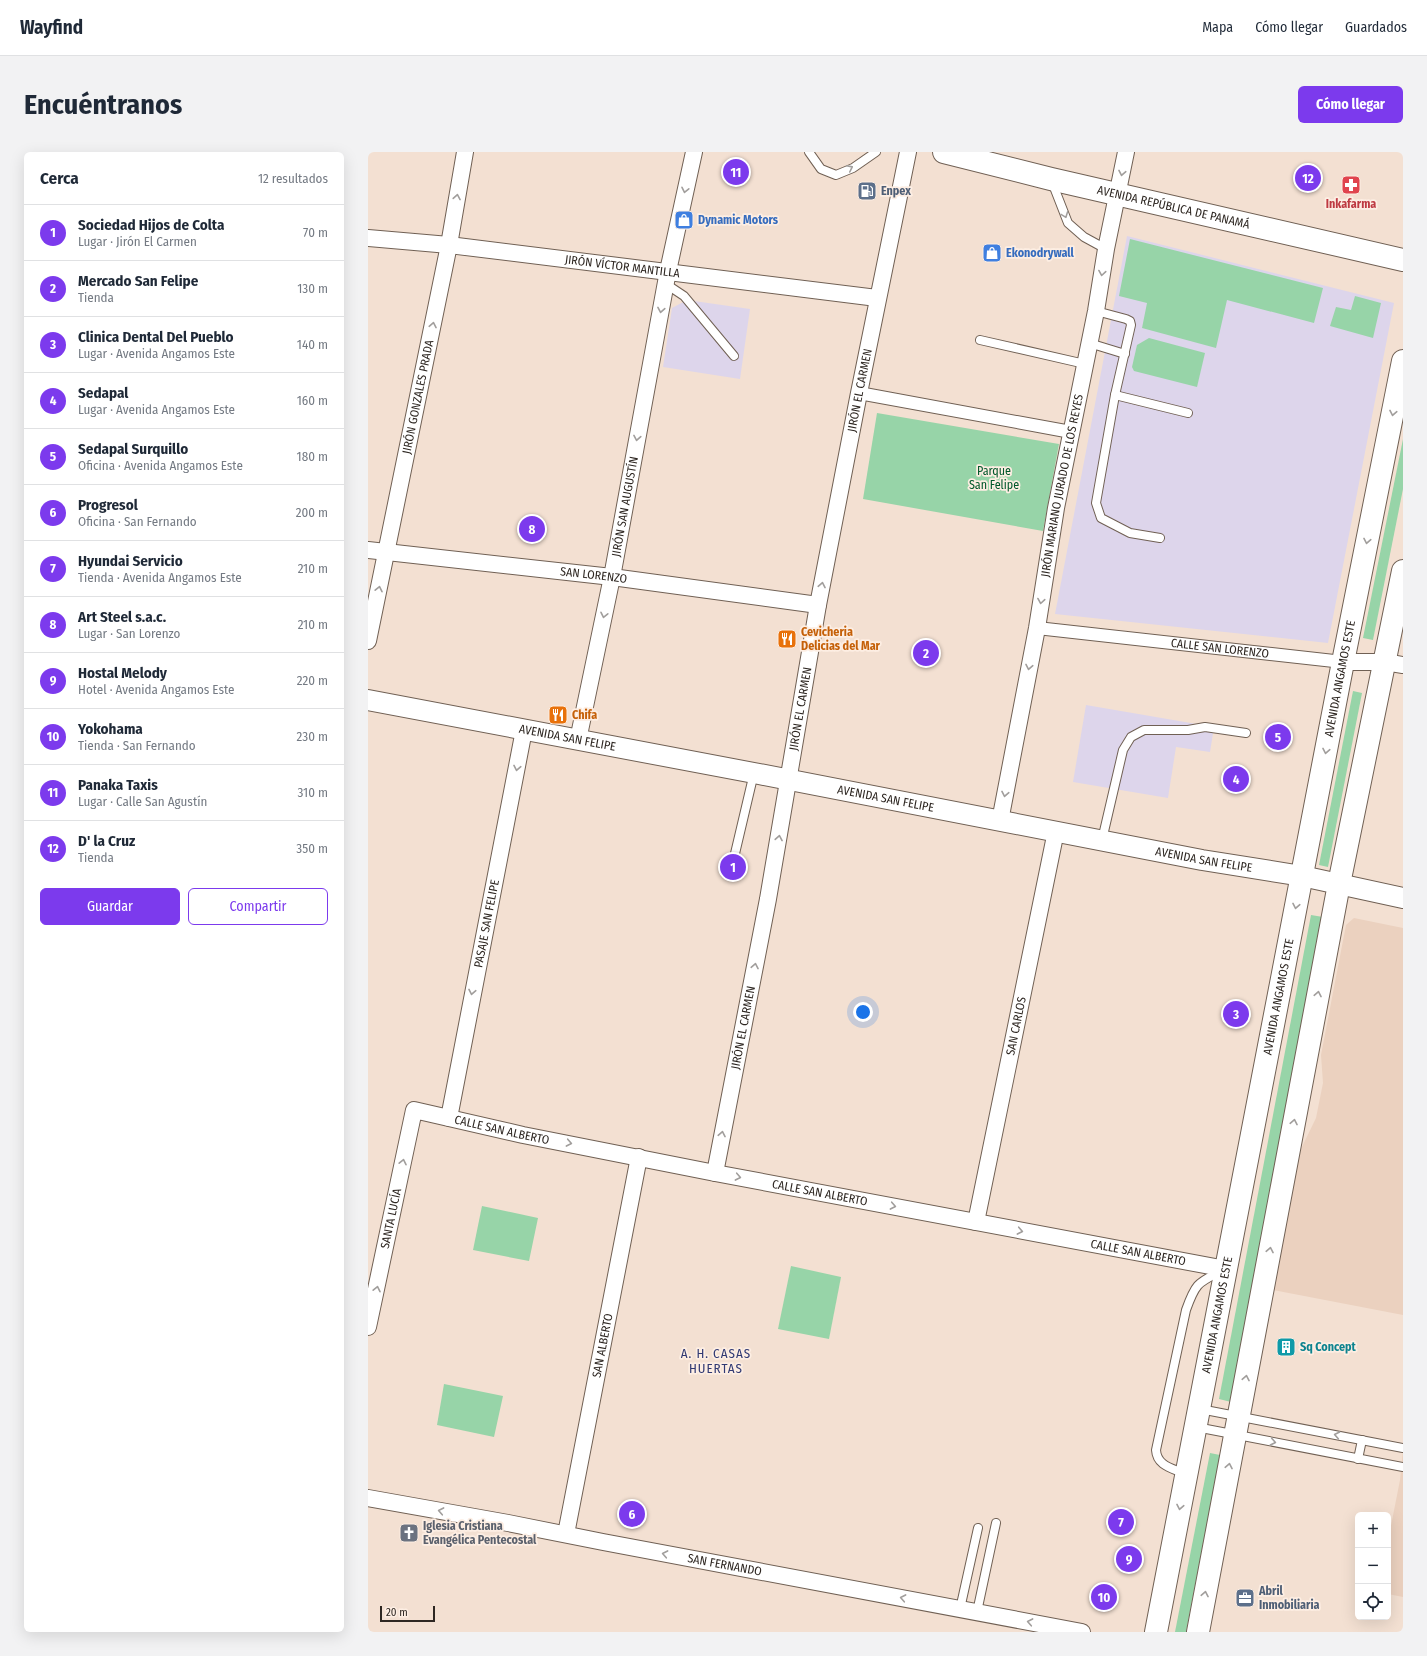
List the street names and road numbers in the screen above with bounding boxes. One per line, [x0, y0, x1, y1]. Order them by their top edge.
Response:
street label: AVENIDA REPÚBLICA DE PANAMÁ [1096, 183, 1252, 232]
street label: JIRÓN VÍCTOR MANTILLA [564, 252, 681, 281]
street label: JIRÓN GONZALES PRADA [399, 338, 437, 455]
street label: JIRÓN EL CARMEN [845, 347, 875, 433]
street label: JIRÓN MARIANO JURADO DE LOS REYES [1038, 393, 1086, 578]
street label: JIRÓN SAN AUGUSTÍN [609, 455, 641, 558]
street label: SAN LORENZO [560, 564, 628, 586]
street label: AVENIDA ANGAMOS ESTE [1322, 619, 1358, 738]
street label: CALLE SAN LORENZO [1170, 636, 1270, 661]
street label: JIRÓN EL CARMEN [786, 666, 814, 752]
street label: AVENIDA SAN FELIPE [518, 722, 617, 754]
street label: AVENIDA SAN FELIPE [836, 782, 935, 815]
street label: AVENIDA SAN FELIPE [1154, 844, 1254, 875]
street label: PASAJE SAN FELIPE [471, 878, 502, 969]
street label: AVENIDA ANGAMOS ESTE [1260, 937, 1297, 1056]
street label: JIRÓN EL CARMEN [728, 985, 758, 1071]
street label: SAN CARLOS [1003, 995, 1029, 1057]
street label: CALLE SAN ALBERTO [453, 1113, 551, 1147]
street label: CALLE SAN ALBERTO [771, 1177, 869, 1208]
street label: SANTA LUCÍA [378, 1186, 404, 1250]
street label: CALLE SAN ALBERTO [1089, 1237, 1187, 1268]
street label: AVENIDA ANGAMOS ESTE [1199, 1255, 1235, 1374]
street label: SAN ALBERTO [589, 1312, 616, 1379]
street label: SAN FERNANDO [687, 1551, 763, 1579]

